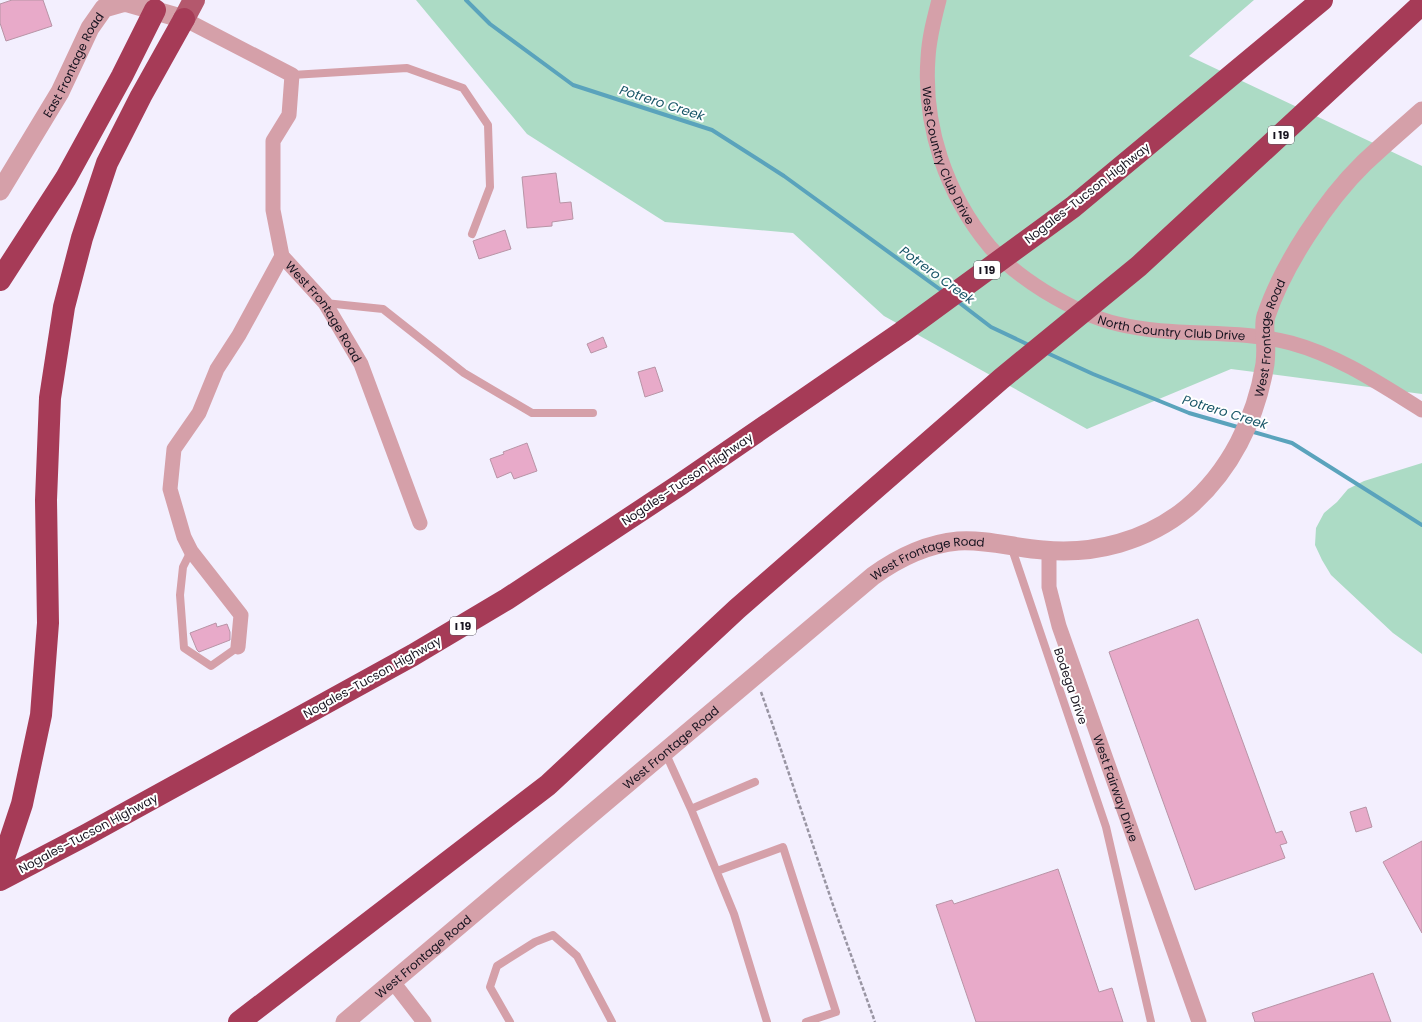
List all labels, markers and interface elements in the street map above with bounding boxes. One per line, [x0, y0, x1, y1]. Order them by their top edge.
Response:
street label: East Frontage Road [38, 9, 107, 120]
water label: Potrero Creek [617, 80, 708, 126]
street label: West Country Club Drive [919, 86, 979, 227]
road number: I 19 [1268, 126, 1294, 144]
street label: Nogales–Tucson Highway [1021, 138, 1154, 247]
water label: Potrero Creek [896, 241, 979, 309]
street label: West Frontage Road [282, 257, 366, 365]
road number: I 19 [974, 261, 1000, 279]
street label: West Frontage Road [1249, 276, 1289, 399]
street label: North Country Club Drive [1096, 310, 1246, 344]
water label: Potrero Creek [1180, 390, 1271, 434]
street label: Nogales–Tucson Highway [618, 428, 756, 529]
street label: West Frontage Road [867, 532, 985, 584]
road number: I 19 [450, 617, 476, 635]
street label: Nogales–Tucson Highway [300, 632, 444, 722]
street label: Bodega Drive [1050, 645, 1092, 727]
street label: West Frontage Road [619, 701, 722, 793]
street label: West Fairway Drive [1089, 732, 1143, 844]
street label: Nogales–Tucson Highway [16, 789, 161, 877]
street label: West Frontage Road [371, 910, 475, 1002]

